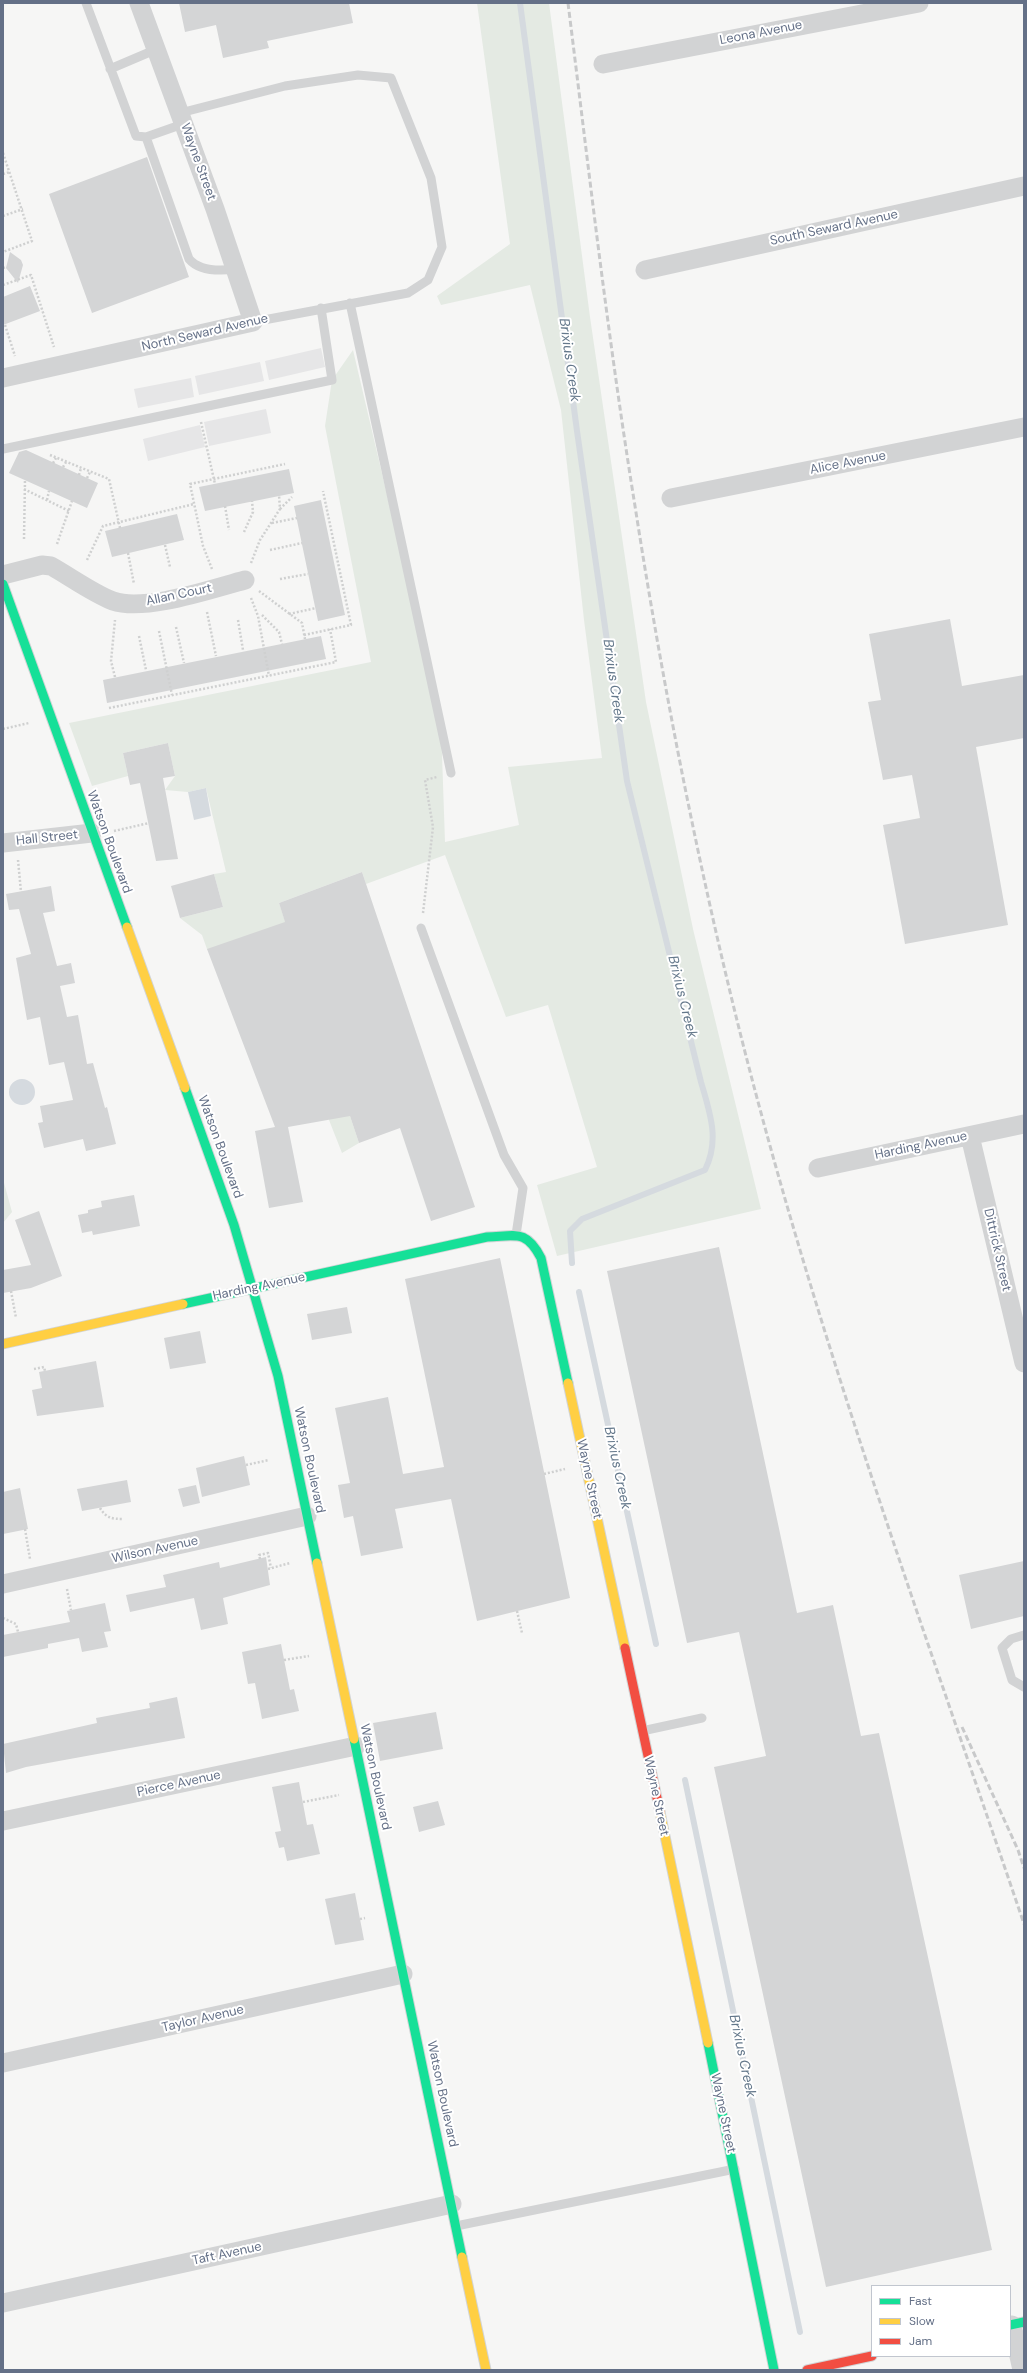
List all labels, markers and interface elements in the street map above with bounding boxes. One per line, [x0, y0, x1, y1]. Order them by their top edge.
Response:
street label: Leona Avenue [718, 17, 804, 49]
street label: Wayne Street [177, 121, 219, 203]
street label: South Seward Avenue [769, 207, 899, 249]
street label: North Seward Avenue [140, 311, 270, 355]
water label: Brixius Creek [555, 317, 583, 403]
street label: Alice Avenue [809, 448, 887, 478]
street label: Allan Court [145, 580, 213, 610]
water label: Brixius Creek [599, 638, 627, 724]
street label: Watson Boulevard [83, 788, 135, 896]
street label: Hall Street [15, 827, 79, 849]
water label: Brixius Creek [664, 954, 700, 1040]
street label: Watson Boulevard [194, 1093, 246, 1201]
street label: Harding Avenue [873, 1129, 969, 1163]
street label: Dittrick Street [980, 1207, 1014, 1293]
street label: Harding Avenue [211, 1270, 307, 1304]
street label: Watson Boulevard [290, 1405, 328, 1515]
water label: Brixius Creek [600, 1425, 634, 1511]
street label: Wayne Street [573, 1438, 605, 1520]
street label: Wilson Avenue [110, 1533, 200, 1567]
street label: Watson Boulevard [356, 1722, 394, 1832]
street label: Wayne Street [640, 1755, 672, 1837]
street label: Pierce Avenue [136, 1768, 222, 1800]
street label: Taylor Avenue [161, 2002, 245, 2036]
water label: Brixius Creek [725, 2013, 759, 2099]
street label: Watson Boulevard [423, 2039, 461, 2149]
street label: Wayne Street [707, 2072, 739, 2154]
street label: Taft Avenue [191, 2239, 263, 2269]
legend [871, 2285, 1011, 2357]
text: Fast [909, 2293, 932, 2309]
text: Slow [909, 2313, 935, 2329]
text: Jam [909, 2333, 932, 2349]

